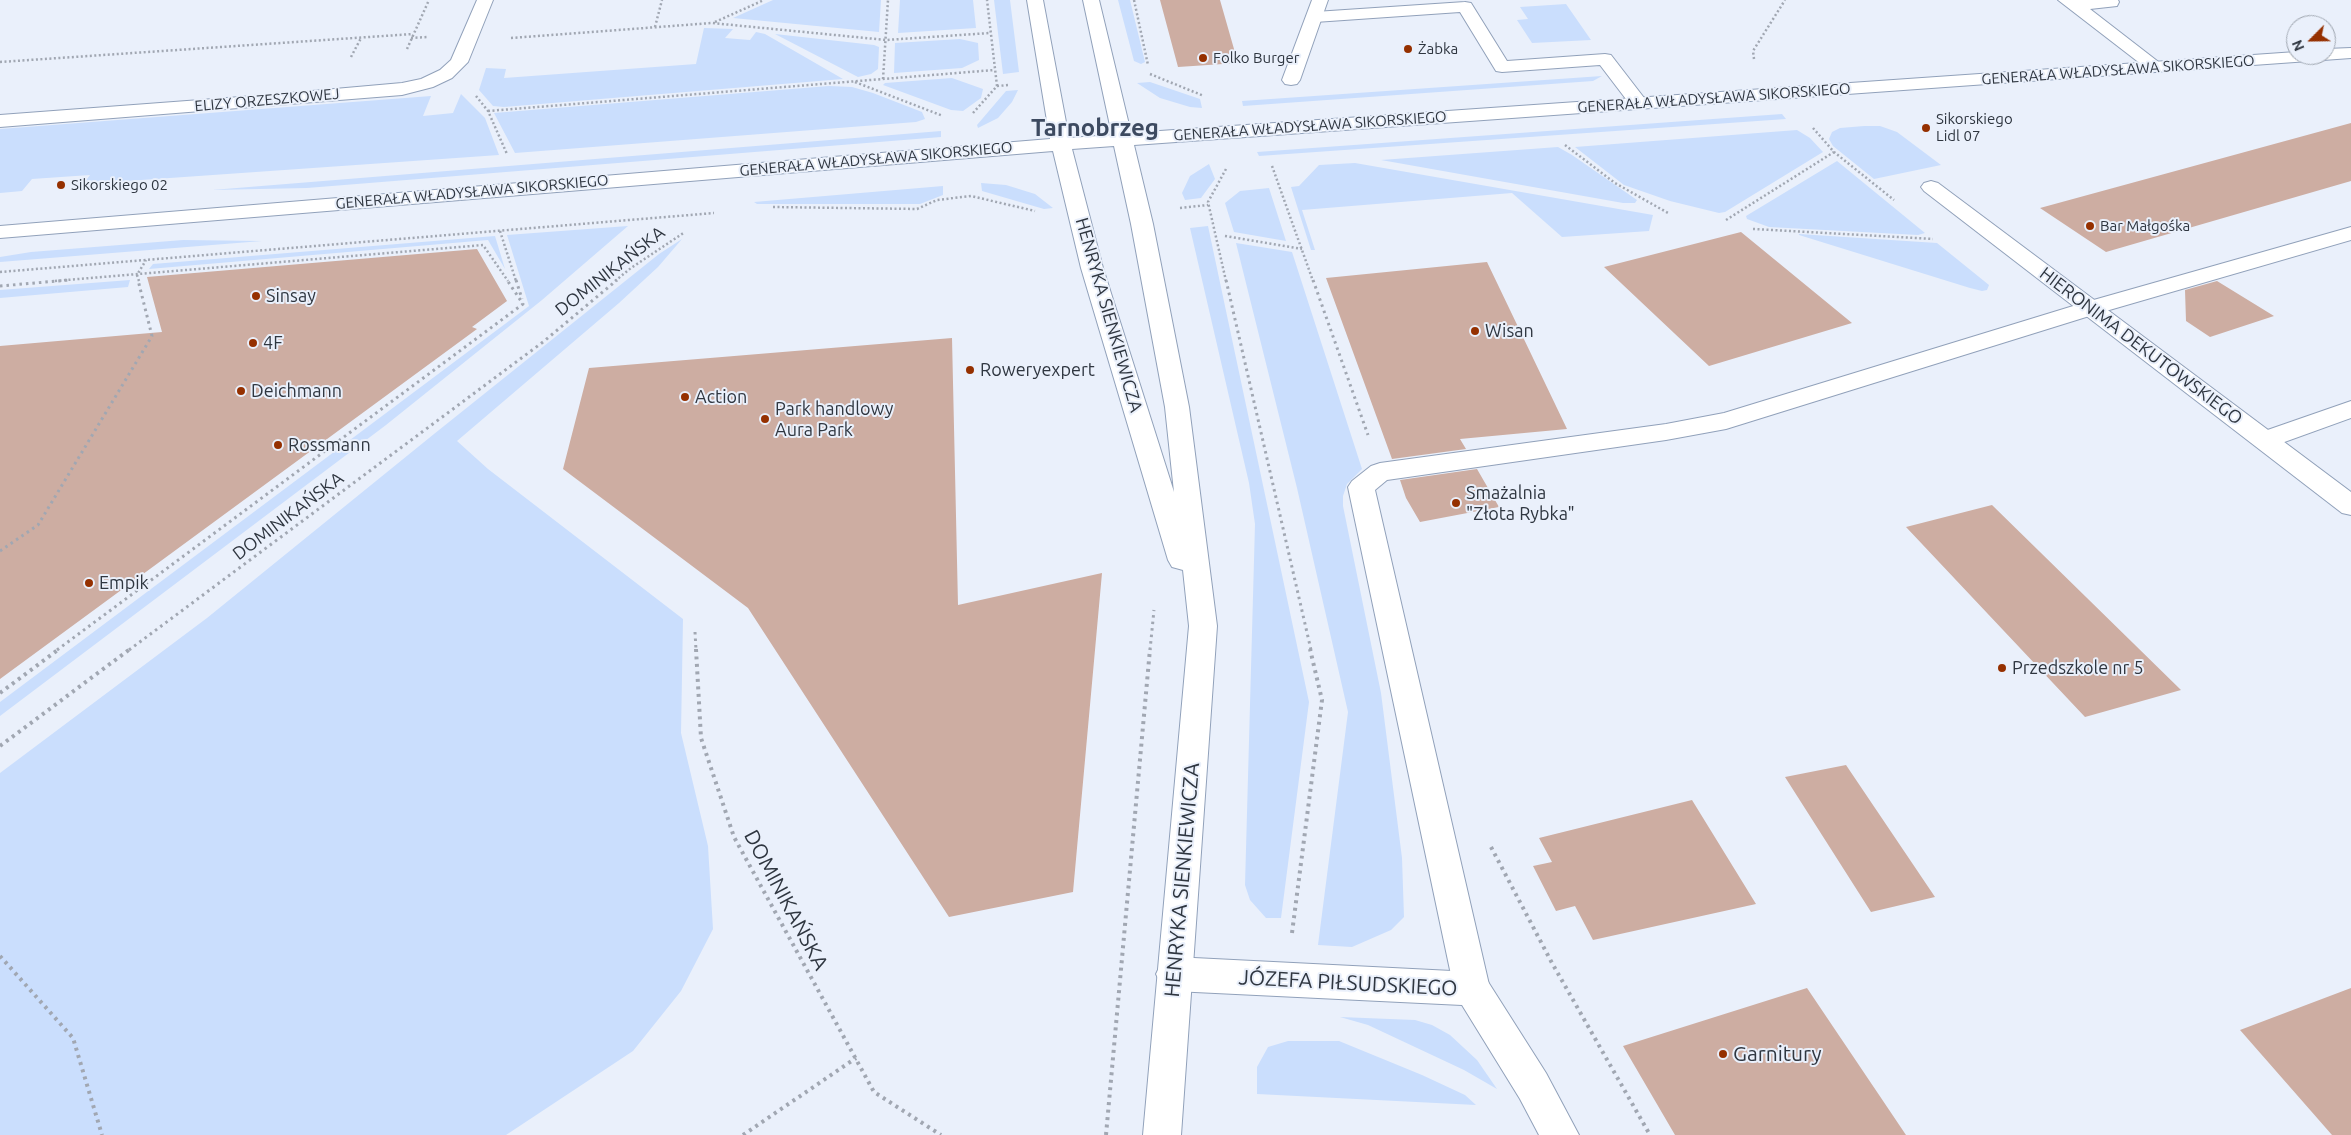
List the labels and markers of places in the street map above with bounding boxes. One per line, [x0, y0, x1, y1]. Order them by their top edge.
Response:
place label: Żabka [1418, 40, 1458, 58]
marker: Żabka [1402, 43, 1414, 55]
place label: Folko Burger [1213, 49, 1299, 67]
marker: Folko Burger [1197, 52, 1209, 64]
place label: Sikorskiego Lidl 07 [1936, 110, 2013, 145]
marker: Sikorskiego Lidl 07 [1920, 122, 1932, 134]
place label: Sikorskiego 02 [71, 176, 168, 194]
marker: Sikorskiego 02 [55, 179, 67, 191]
place label: Bar Małgośka [2100, 217, 2190, 235]
marker: Bar Małgośka [2084, 220, 2096, 232]
place label: Sinsay [266, 285, 316, 307]
marker: Sinsay [250, 290, 262, 302]
place label: Wisan [1485, 320, 1534, 342]
marker: Wisan [1469, 325, 1481, 337]
place label: 4F [263, 332, 283, 354]
marker: 4F [247, 337, 259, 349]
place label: Roweryexpert [980, 359, 1095, 381]
marker: Roweryexpert [964, 364, 976, 376]
place label: Deichmann [251, 380, 342, 402]
marker: Deichmann [235, 385, 247, 397]
place label: Action [695, 386, 747, 408]
marker: Action [679, 391, 691, 403]
place label: Park handlowy Aura Park [775, 398, 893, 440]
marker: Park handlowy Aura Park [759, 413, 771, 425]
place label: Rossmann [288, 434, 371, 456]
marker: Rossmann [272, 439, 284, 451]
place label: Smażalnia "Złota Rybka" [1466, 482, 1575, 524]
marker: Smażalnia "Złota Rybka" [1450, 497, 1462, 509]
place label: Empik [99, 572, 149, 594]
marker: Empik [83, 577, 95, 589]
place label: Przedszkole nr 5 [2012, 657, 2144, 679]
marker: Przedszkole nr 5 [1996, 662, 2008, 674]
place label: Garnitury [1733, 1041, 1822, 1067]
marker: Garnitury [1717, 1048, 1729, 1060]

